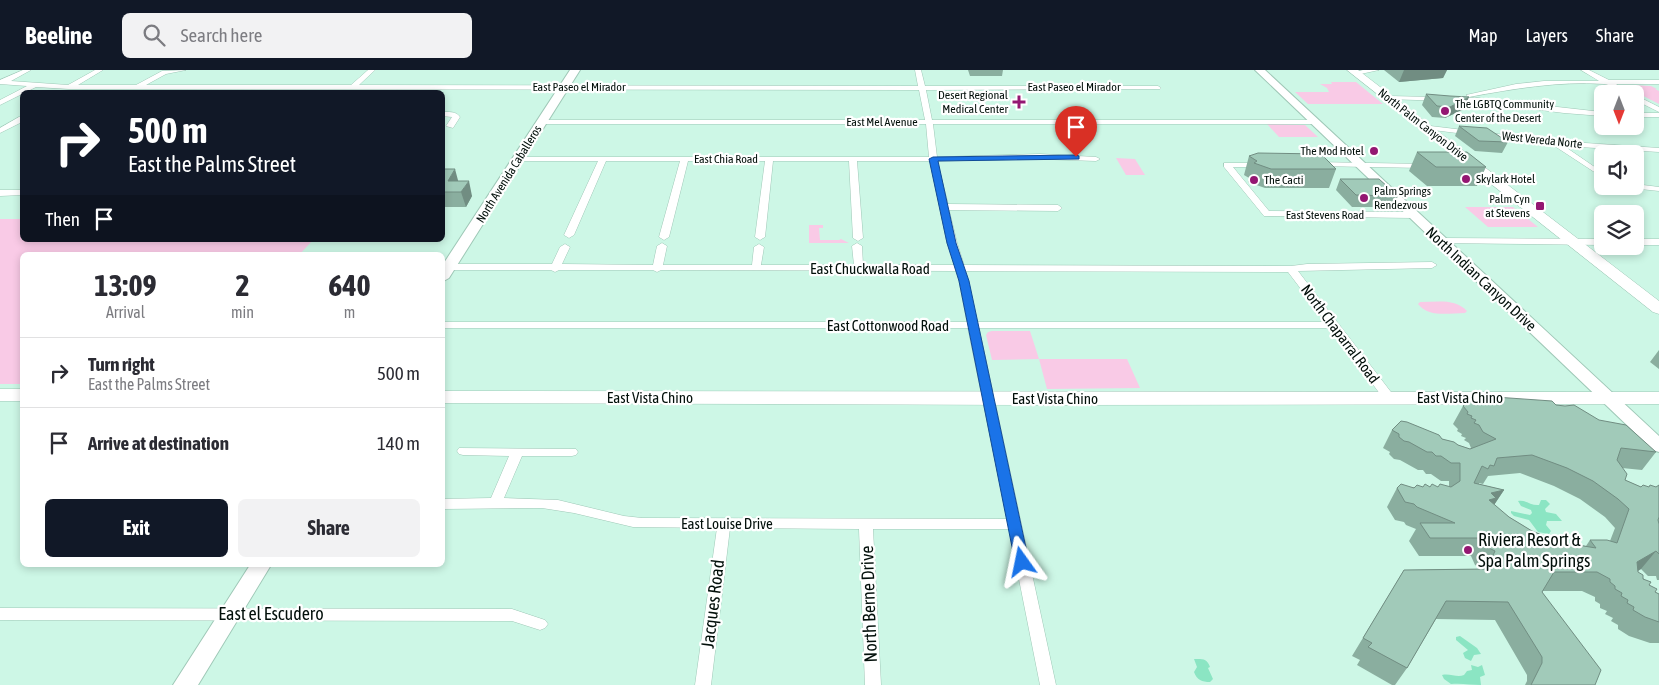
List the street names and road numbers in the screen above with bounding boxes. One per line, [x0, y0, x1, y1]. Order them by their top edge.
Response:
street label: East Paseo el Mirador [533, 80, 626, 94]
street label: East Paseo el Mirador [1028, 80, 1121, 94]
street label: North Palm Canyon Drive [1375, 86, 1471, 164]
street label: East Mel Avenue [846, 115, 918, 129]
street label: North Avenida Caballeros [473, 123, 545, 225]
street label: West Vereda Norte [1501, 129, 1583, 151]
street label: East Chia Road [694, 152, 758, 166]
street label: East Stevens Road [1286, 208, 1364, 222]
street label: North Indian Canyon Drive [1423, 223, 1540, 334]
street label: East Chuckwalla Road [810, 260, 930, 277]
street label: North Chaparral Road [1298, 281, 1383, 386]
street label: East Cottonwood Road [827, 317, 949, 334]
street label: East Vista Chino [607, 389, 693, 406]
street label: East Vista Chino [1417, 389, 1503, 406]
street label: East Vista Chino [1012, 390, 1098, 407]
street label: East Louise Drive [681, 515, 773, 532]
street label: North Berne Drive [856, 545, 881, 663]
street label: Jacques Road [697, 558, 728, 650]
street label: East el Escudero [218, 603, 324, 624]

